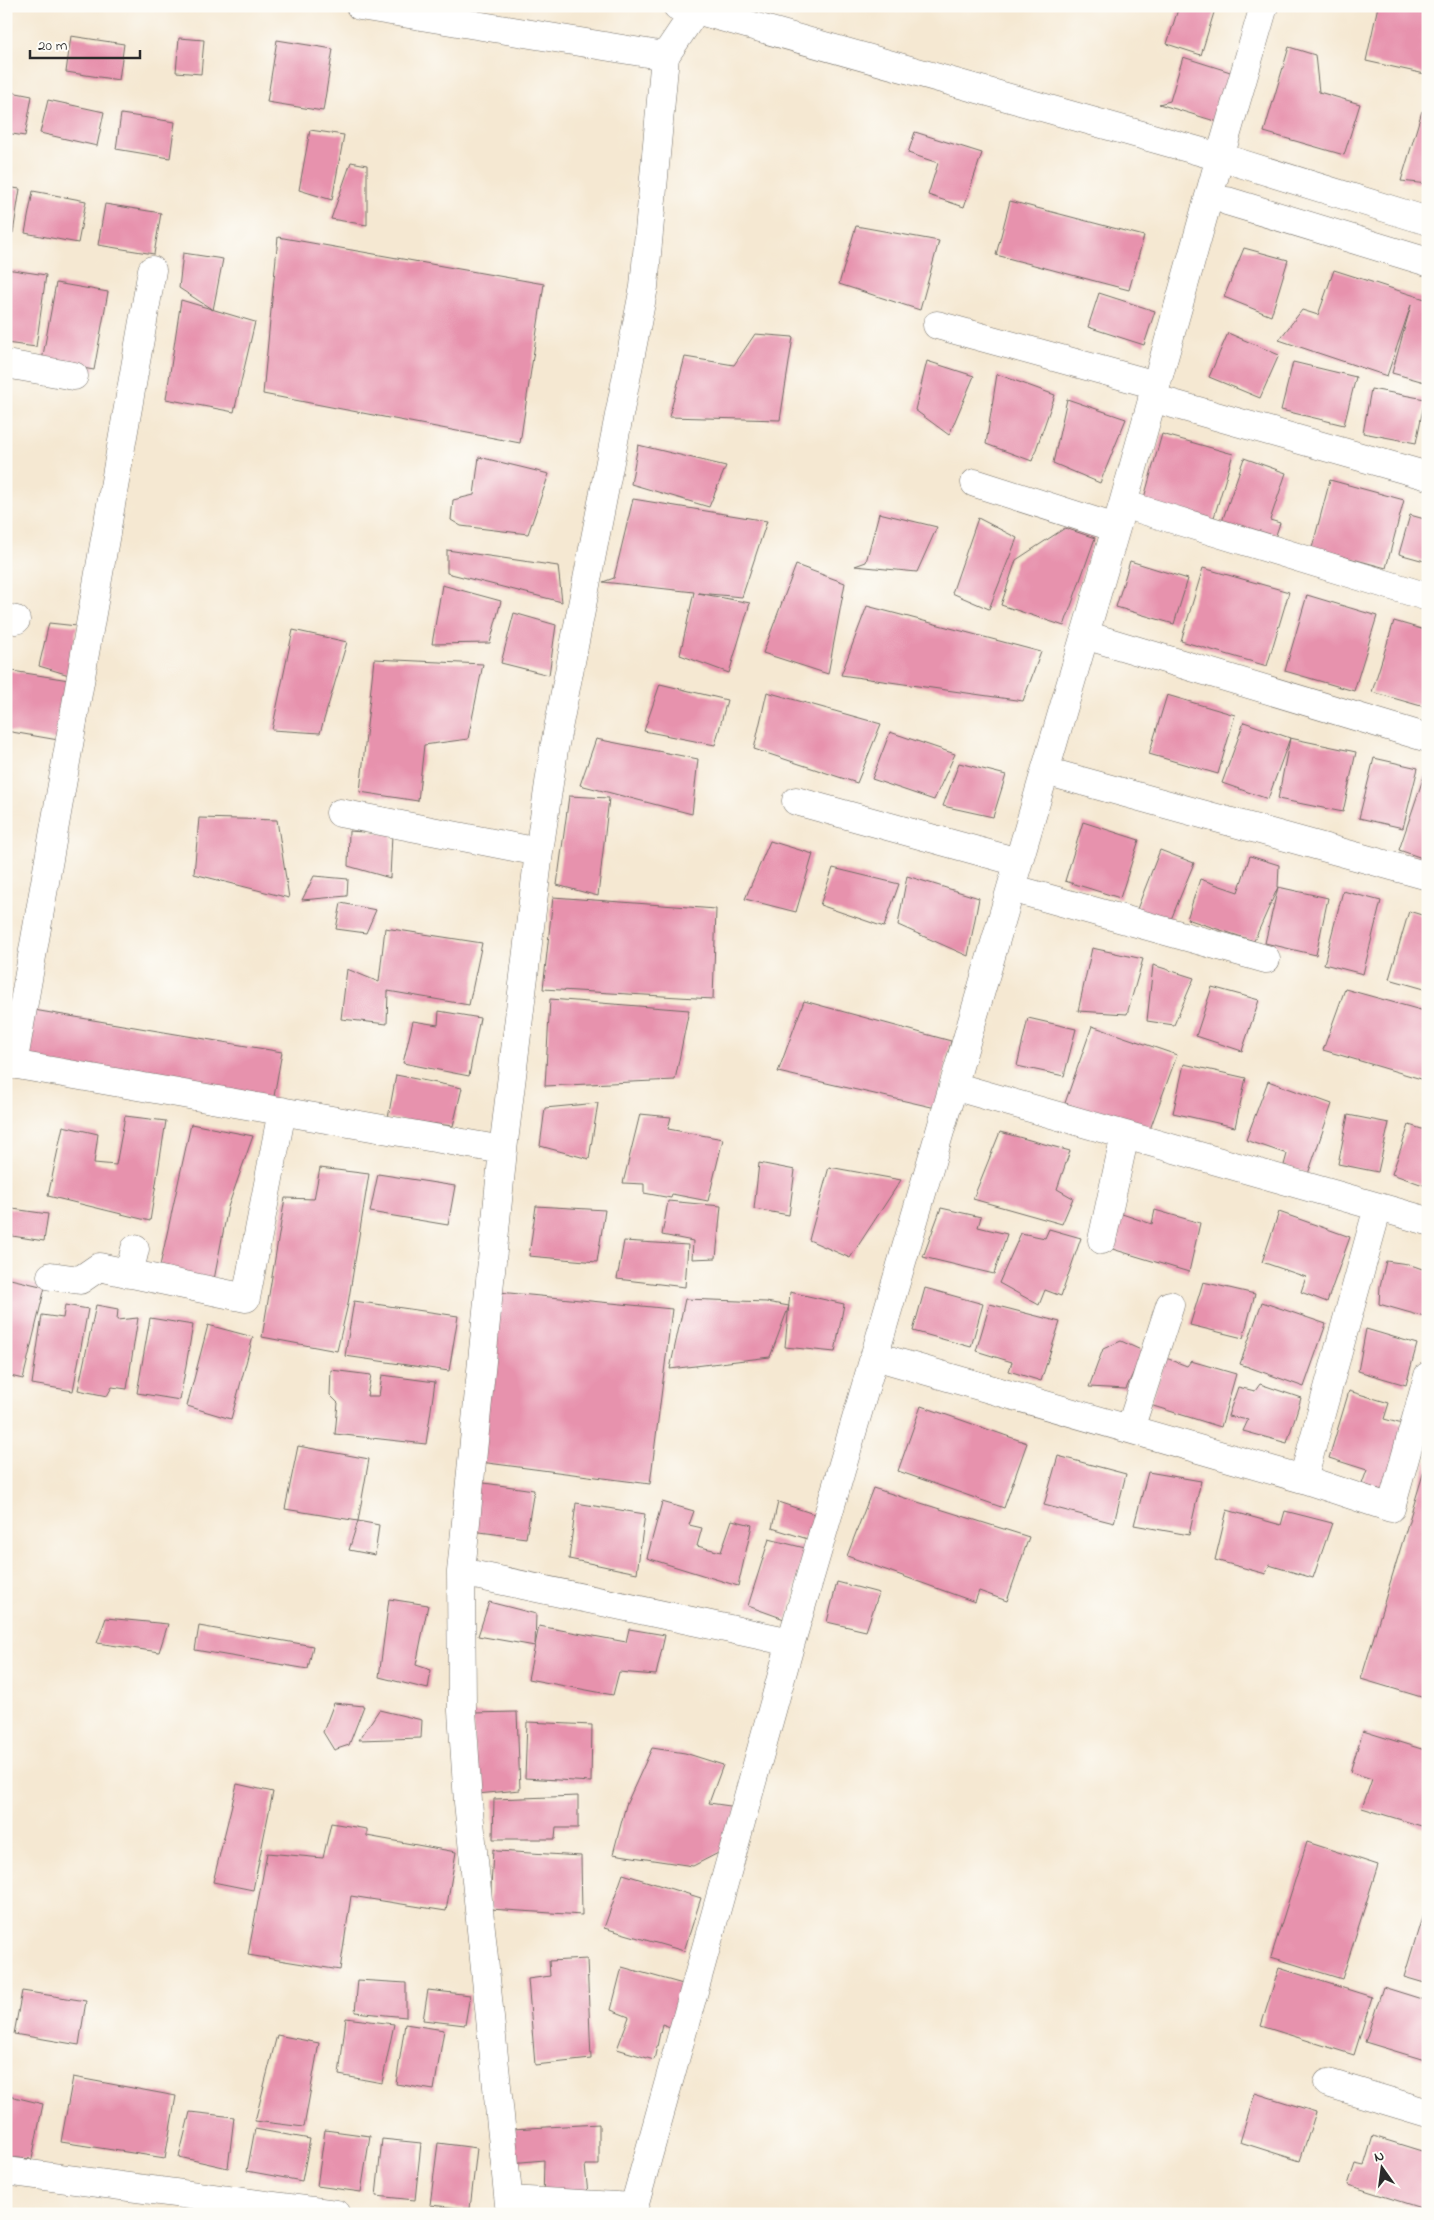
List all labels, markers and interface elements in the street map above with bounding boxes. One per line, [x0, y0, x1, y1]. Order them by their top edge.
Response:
scale bar [30, 28, 140, 60]
text: 20 m [38, 35, 68, 57]
north arrow [1356, 2142, 1406, 2192]
text: N [1372, 2146, 1386, 2168]

